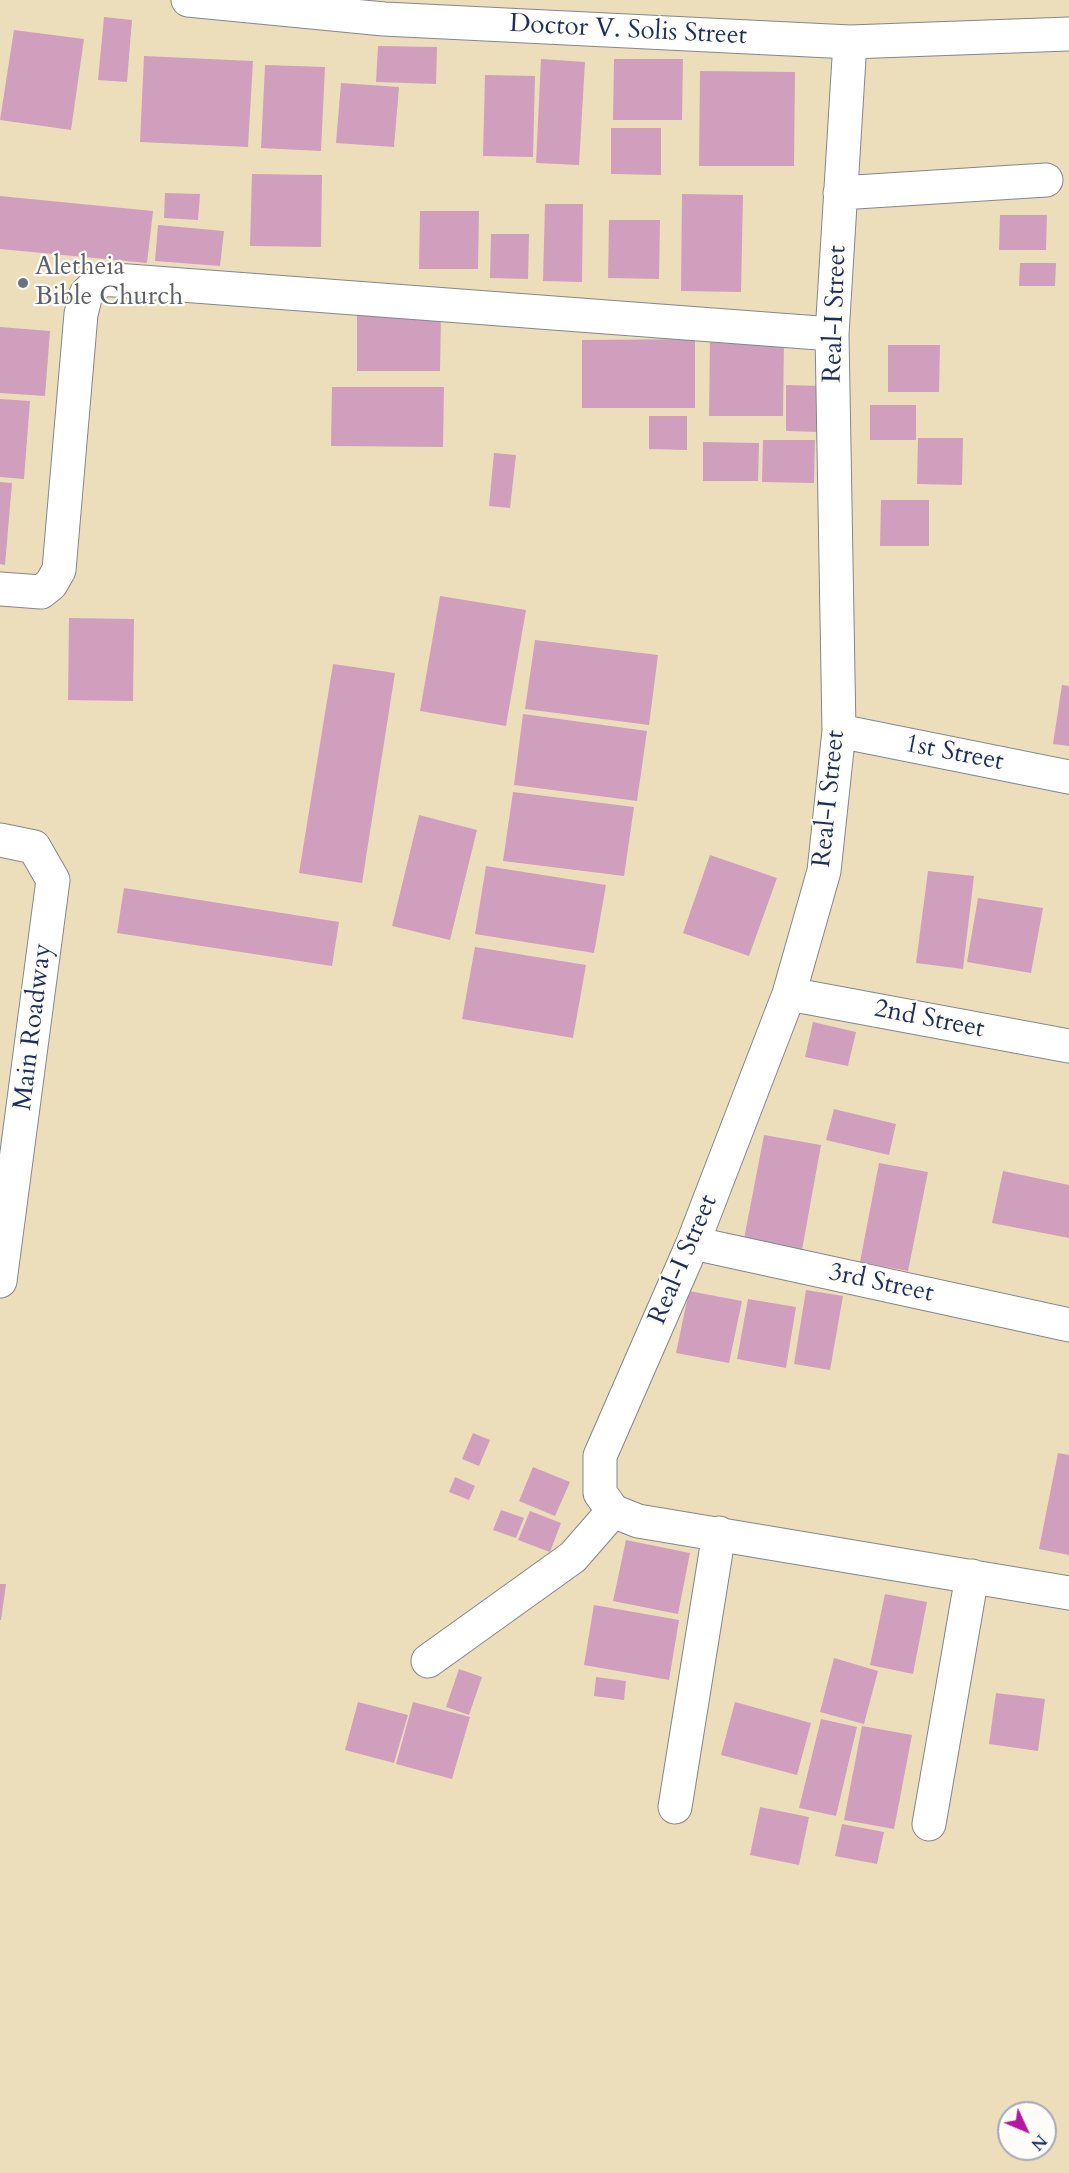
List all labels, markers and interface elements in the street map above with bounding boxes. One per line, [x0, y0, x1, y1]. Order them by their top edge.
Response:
street label: Doctor V. Solis Street [508, 9, 748, 53]
street label: Real-I Street [818, 245, 854, 383]
place label: Aletheia Bible Church [35, 252, 183, 314]
marker: Aletheia Bible Church [16, 276, 30, 290]
street label: Real-I Street [807, 729, 853, 869]
street label: 1st Street [902, 729, 1006, 779]
street label: Main Roadway [8, 942, 60, 1112]
street label: 2nd Street [871, 994, 987, 1046]
street label: Real-I Street [643, 1191, 725, 1329]
street label: 3rd Street [826, 1258, 936, 1310]
north arrow [997, 2101, 1057, 2161]
text: N [1026, 2129, 1051, 2155]

